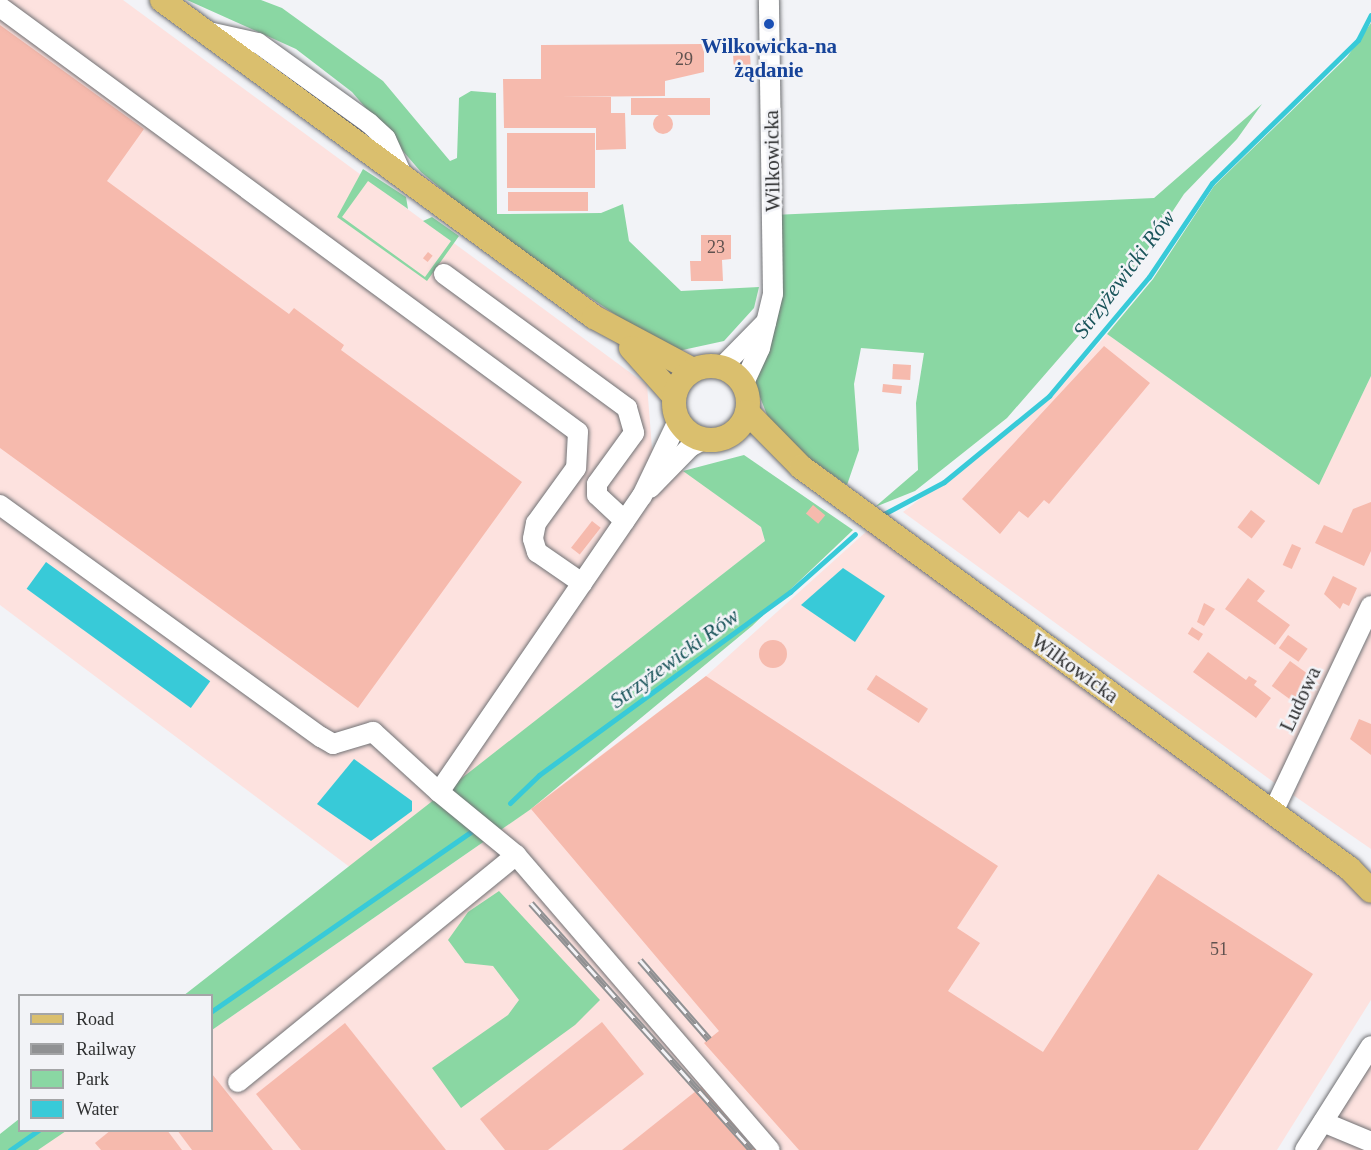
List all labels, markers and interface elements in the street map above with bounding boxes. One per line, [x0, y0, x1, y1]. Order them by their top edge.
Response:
marker: Wilkowicka-na żądanie [762, 17, 776, 31]
place label: Wilkowicka-na żądanie [701, 33, 837, 83]
house number: 29 [675, 48, 693, 70]
street label: Wilkowicka [759, 110, 785, 212]
water label: Strzyżewicki Rów [1067, 205, 1181, 343]
house number: 23 [707, 236, 725, 258]
water label: Strzyżewicki Rów [604, 602, 744, 714]
street label: Wilkowicka [1026, 628, 1124, 708]
street label: Ludowa [1274, 662, 1326, 736]
house number: 51 [1210, 938, 1228, 960]
legend [18, 994, 213, 1132]
text: Road [76, 1009, 114, 1029]
text: Railway [76, 1039, 136, 1059]
text: Park [76, 1069, 109, 1089]
text: Water [76, 1099, 119, 1119]

